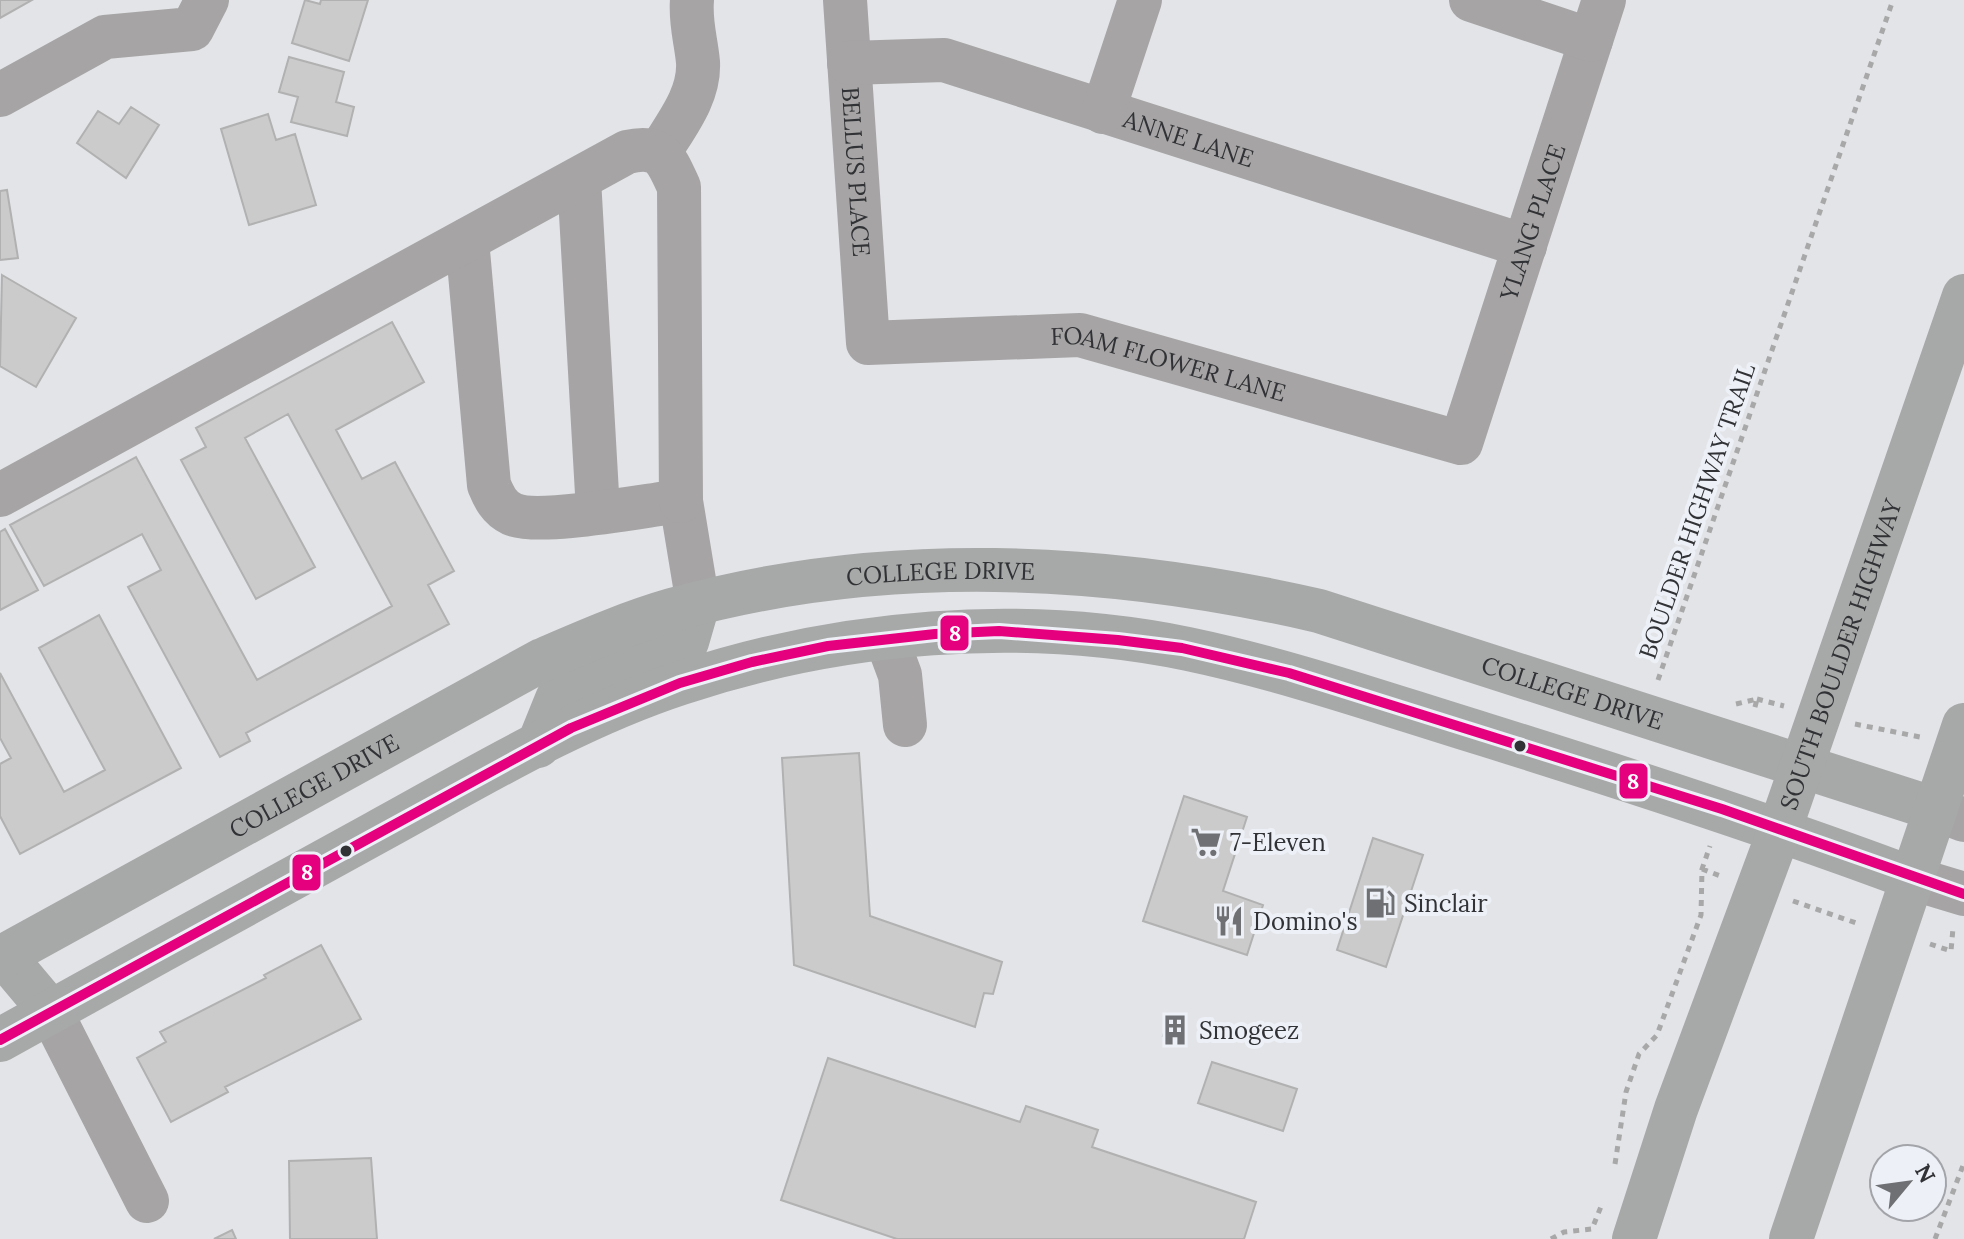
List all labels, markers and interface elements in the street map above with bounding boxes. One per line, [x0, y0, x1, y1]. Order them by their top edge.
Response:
street label: BELLUS PLACE [835, 86, 878, 258]
street label: ANNE LANE [1119, 103, 1258, 174]
street label: YLANG PLACE [1492, 140, 1572, 305]
street label: FOAM FLOWER LANE [1050, 319, 1290, 408]
street label: BOULDER HIGHWAY TRAIL [1632, 359, 1762, 663]
street label: SOUTH BOULDER HIGHWAY [1772, 494, 1908, 814]
street label: COLLEGE DRIVE [845, 554, 1036, 592]
line badge: 8 [939, 614, 970, 652]
text: 8 [949, 619, 961, 647]
street label: COLLEGE DRIVE [1478, 649, 1667, 736]
street label: COLLEGE DRIVE [223, 726, 404, 845]
unlabelled marker [1512, 738, 1528, 754]
line badge: 8 [1618, 762, 1649, 800]
text: 8 [1627, 767, 1639, 795]
supermarket icon: 7-Eleven [1189, 825, 1223, 859]
place label: 7-Eleven [1230, 827, 1326, 858]
unlabelled marker [338, 843, 354, 859]
line badge: 8 [291, 853, 322, 892]
text: 8 [301, 858, 313, 886]
fuel station icon: Sinclair [1363, 886, 1397, 920]
place label: Sinclair [1404, 888, 1488, 919]
restaurant icon: Domino's [1212, 904, 1246, 938]
place label: Domino's [1253, 906, 1358, 937]
building icon: Smogeez [1158, 1013, 1192, 1047]
place label: Smogeez [1199, 1015, 1299, 1046]
north arrow [1868, 1143, 1948, 1223]
text: N [1909, 1159, 1942, 1188]

